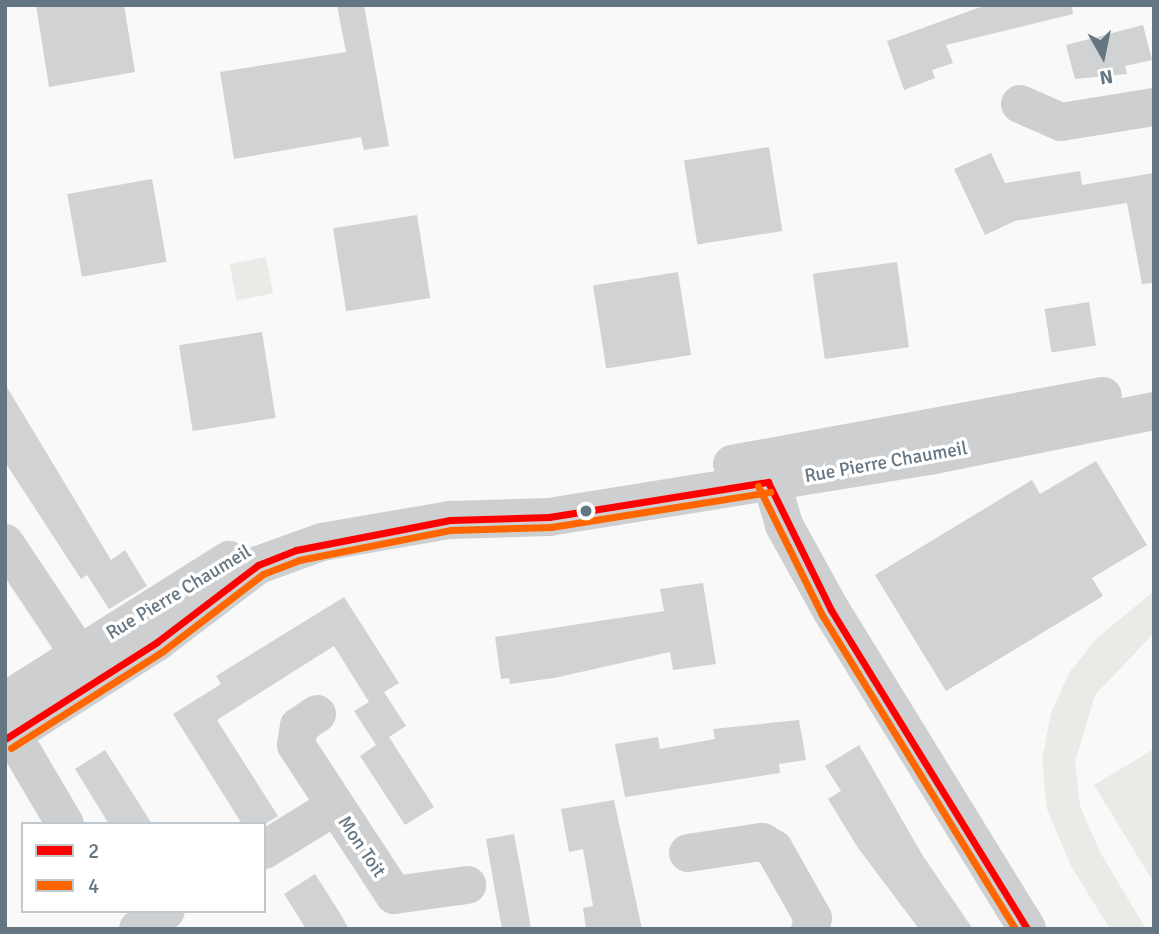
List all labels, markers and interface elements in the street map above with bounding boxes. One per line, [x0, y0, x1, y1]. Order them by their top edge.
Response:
north arrow [1068, 21, 1138, 91]
text: N [1098, 64, 1115, 90]
street label: Rue Pierre Chaumeil [803, 437, 969, 489]
unlabelled marker [579, 504, 593, 518]
street label: Rue Pierre Chaumeil [102, 541, 256, 645]
street label: Mon Toit [332, 812, 390, 882]
legend [21, 822, 266, 913]
text: 2 [88, 838, 99, 864]
text: 4 [88, 873, 99, 899]

